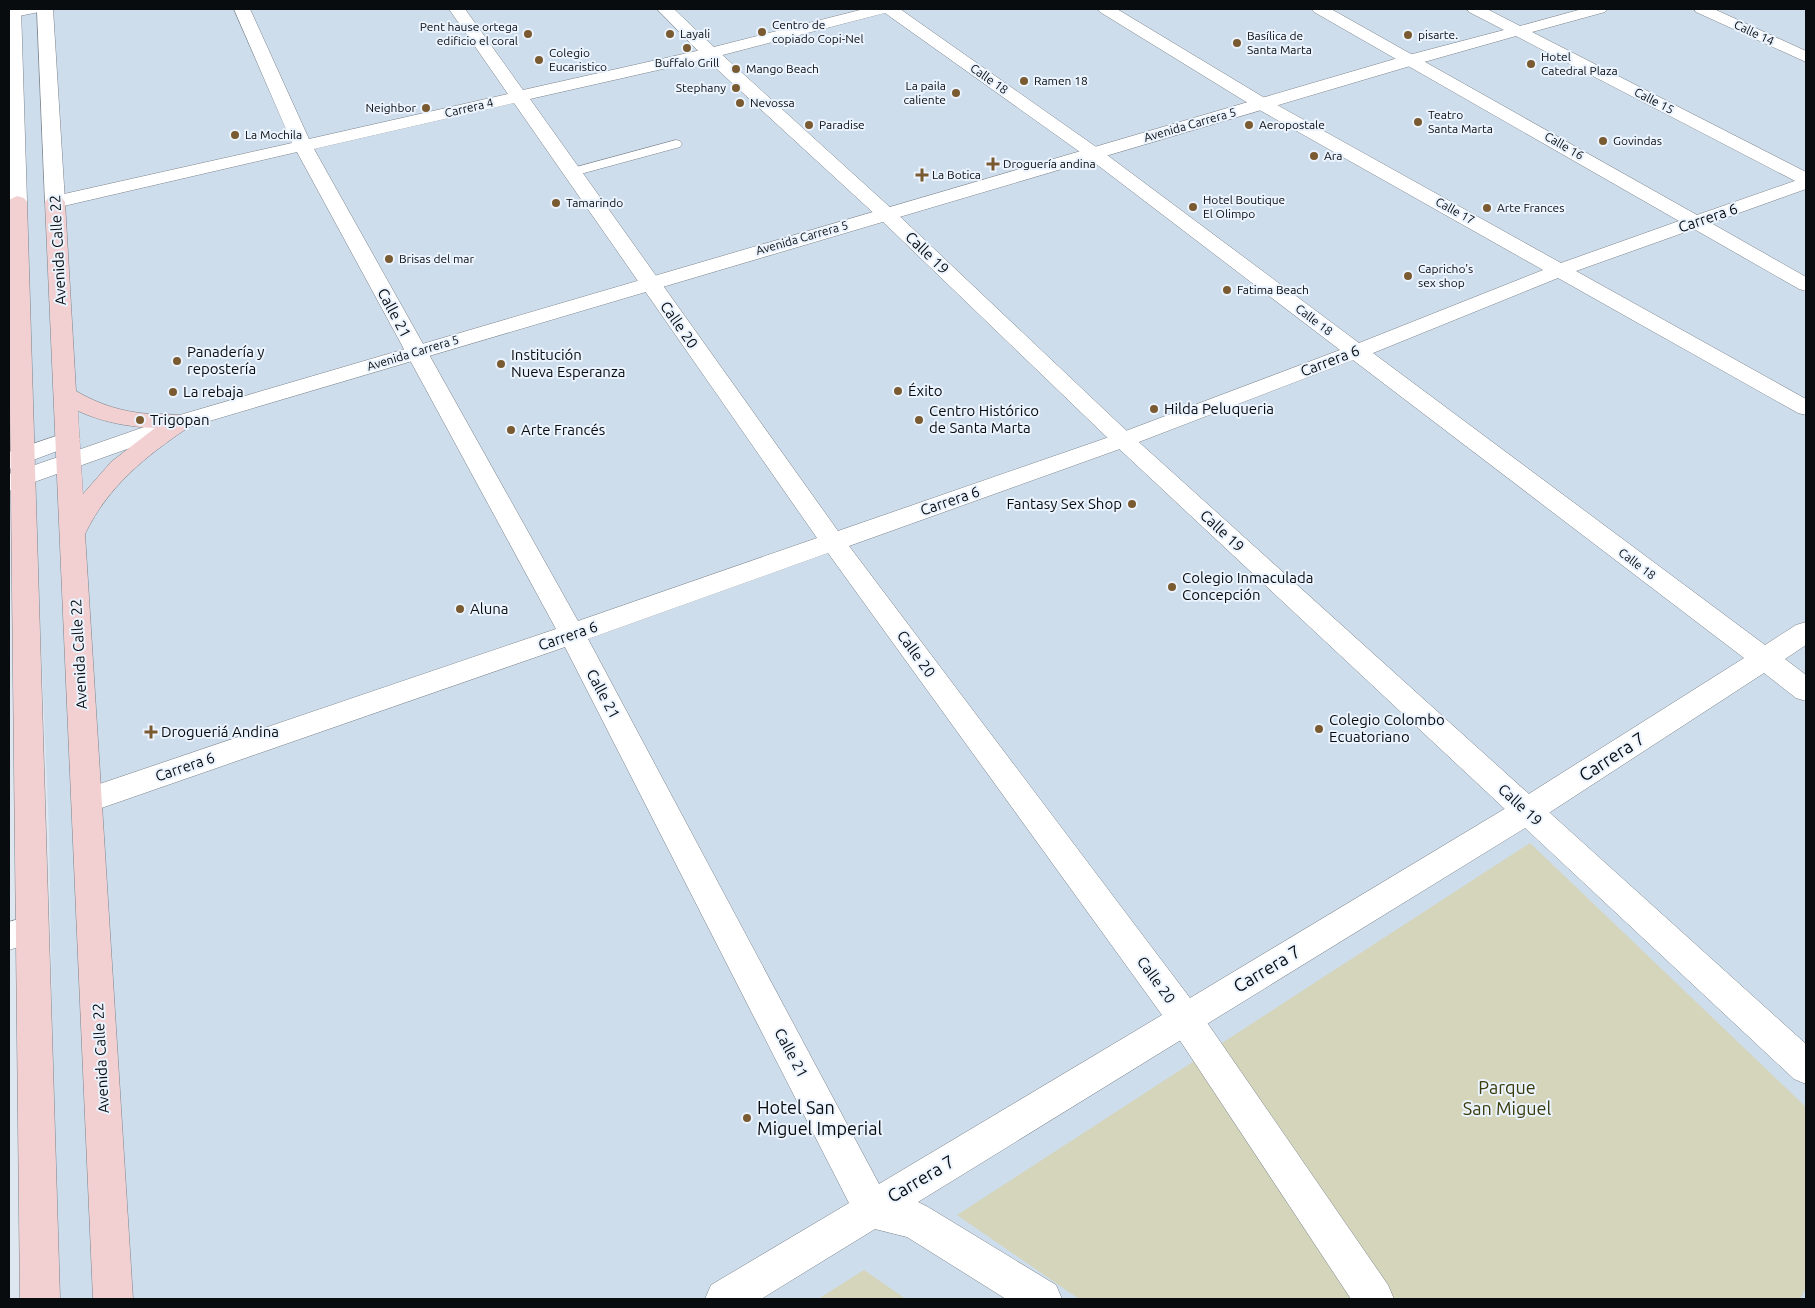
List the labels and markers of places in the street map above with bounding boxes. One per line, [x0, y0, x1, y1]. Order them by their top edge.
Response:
place label: Centro de copiado Copi-Nel [772, 18, 864, 45]
place label: Pent hause ortega edificio el coral [420, 20, 518, 47]
marker: Centro de copiado Copi-Nel [756, 26, 768, 38]
place label: Layali [680, 27, 710, 40]
marker: Pent hause ortega edificio el coral [522, 28, 534, 40]
marker: Layali [664, 28, 676, 40]
place label: pisarte. [1418, 28, 1458, 41]
place label: Basílica de Santa Marta [1247, 29, 1312, 56]
marker: pisarte. [1402, 29, 1414, 41]
marker: Basílica de Santa Marta [1231, 37, 1243, 49]
marker: Buffalo Grill [681, 42, 693, 54]
place label: Colegio Eucaristico [549, 46, 607, 73]
place label: Hotel Catedral Plaza [1541, 50, 1618, 77]
marker: Colegio Eucaristico [533, 54, 545, 66]
place label: Buffalo Grill [655, 56, 719, 69]
marker: Hotel Catedral Plaza [1525, 58, 1537, 70]
place label: Mango Beach [746, 62, 819, 75]
marker: Mango Beach [730, 63, 742, 75]
place label: Ramen 18 [1034, 74, 1088, 87]
marker: Ramen 18 [1018, 75, 1030, 87]
place label: La paila caliente [903, 79, 946, 106]
place label: Stephany [676, 81, 726, 94]
marker: Stephany [730, 82, 742, 94]
marker: La paila caliente [950, 87, 962, 99]
place label: Nevossa [750, 96, 795, 109]
marker: Nevossa [734, 97, 746, 109]
place label: Neighbor [366, 101, 416, 114]
marker: Neighbor [420, 102, 432, 114]
place label: Teatro Santa Marta [1428, 108, 1493, 135]
marker: Teatro Santa Marta [1412, 116, 1424, 128]
place label: Paradise [819, 118, 865, 131]
place label: Aeropostale [1259, 118, 1325, 131]
marker: Paradise [803, 119, 815, 131]
marker: Aeropostale [1243, 119, 1255, 131]
place label: La Mochila [245, 128, 302, 141]
marker: La Mochila [229, 129, 241, 141]
place label: Govindas [1613, 134, 1662, 147]
marker: Govindas [1597, 135, 1609, 147]
place label: Ara [1324, 149, 1343, 162]
marker: Ara [1308, 150, 1320, 162]
place label: Droguería andina [1003, 157, 1096, 170]
marker: Droguería andina [987, 158, 999, 170]
place label: La Botica [932, 168, 981, 181]
marker: La Botica [916, 169, 928, 181]
place label: Hotel Boutique El Olimpo [1203, 193, 1285, 220]
place label: Tamarindo [566, 196, 623, 209]
marker: Tamarindo [550, 197, 562, 209]
marker: Hotel Boutique El Olimpo [1187, 201, 1199, 213]
place label: Arte Frances [1497, 201, 1564, 214]
marker: Arte Frances [1481, 202, 1493, 214]
place label: Brisas del mar [399, 252, 474, 265]
marker: Brisas del mar [383, 253, 395, 265]
place label: Capricho's sex shop [1418, 262, 1473, 289]
marker: Capricho's sex shop [1402, 270, 1414, 282]
place label: Fatima Beach [1237, 283, 1309, 296]
marker: Fatima Beach [1221, 284, 1233, 296]
place label: Panadería y repostería [187, 343, 265, 377]
place label: Institución Nueva Esperanza [511, 346, 626, 380]
marker: Panadería y repostería [171, 355, 183, 367]
marker: Institución Nueva Esperanza [495, 358, 507, 370]
place label: Éxito [908, 382, 942, 399]
place label: La rebaja [183, 383, 244, 400]
marker: Éxito [892, 385, 904, 397]
marker: La rebaja [167, 386, 179, 398]
place label: Hilda Peluqueria [1164, 400, 1274, 417]
place label: Centro Histórico de Santa Marta [929, 402, 1039, 436]
marker: Hilda Peluqueria [1148, 403, 1160, 415]
place label: Trigopan [150, 411, 210, 428]
marker: Trigopan [134, 414, 146, 426]
marker: Centro Histórico de Santa Marta [913, 414, 925, 426]
place label: Arte Francés [521, 421, 605, 438]
marker: Arte Francés [505, 424, 517, 436]
place label: Fantasy Sex Shop [1007, 495, 1122, 512]
marker: Fantasy Sex Shop [1126, 498, 1138, 510]
place label: Colegio Inmaculada Concepción [1182, 569, 1313, 603]
marker: Colegio Inmaculada Concepción [1166, 581, 1178, 593]
place label: Aluna [470, 600, 509, 617]
marker: Aluna [454, 603, 466, 615]
place label: Colegio Colombo Ecuatoriano [1329, 711, 1445, 745]
place label: Drogueriá Andina [161, 723, 279, 740]
marker: Colegio Colombo Ecuatoriano [1313, 723, 1325, 735]
marker: Drogueriá Andina [145, 726, 157, 738]
place label: Hotel San Miguel Imperial [757, 1097, 882, 1138]
marker: Hotel San Miguel Imperial [741, 1112, 753, 1124]

